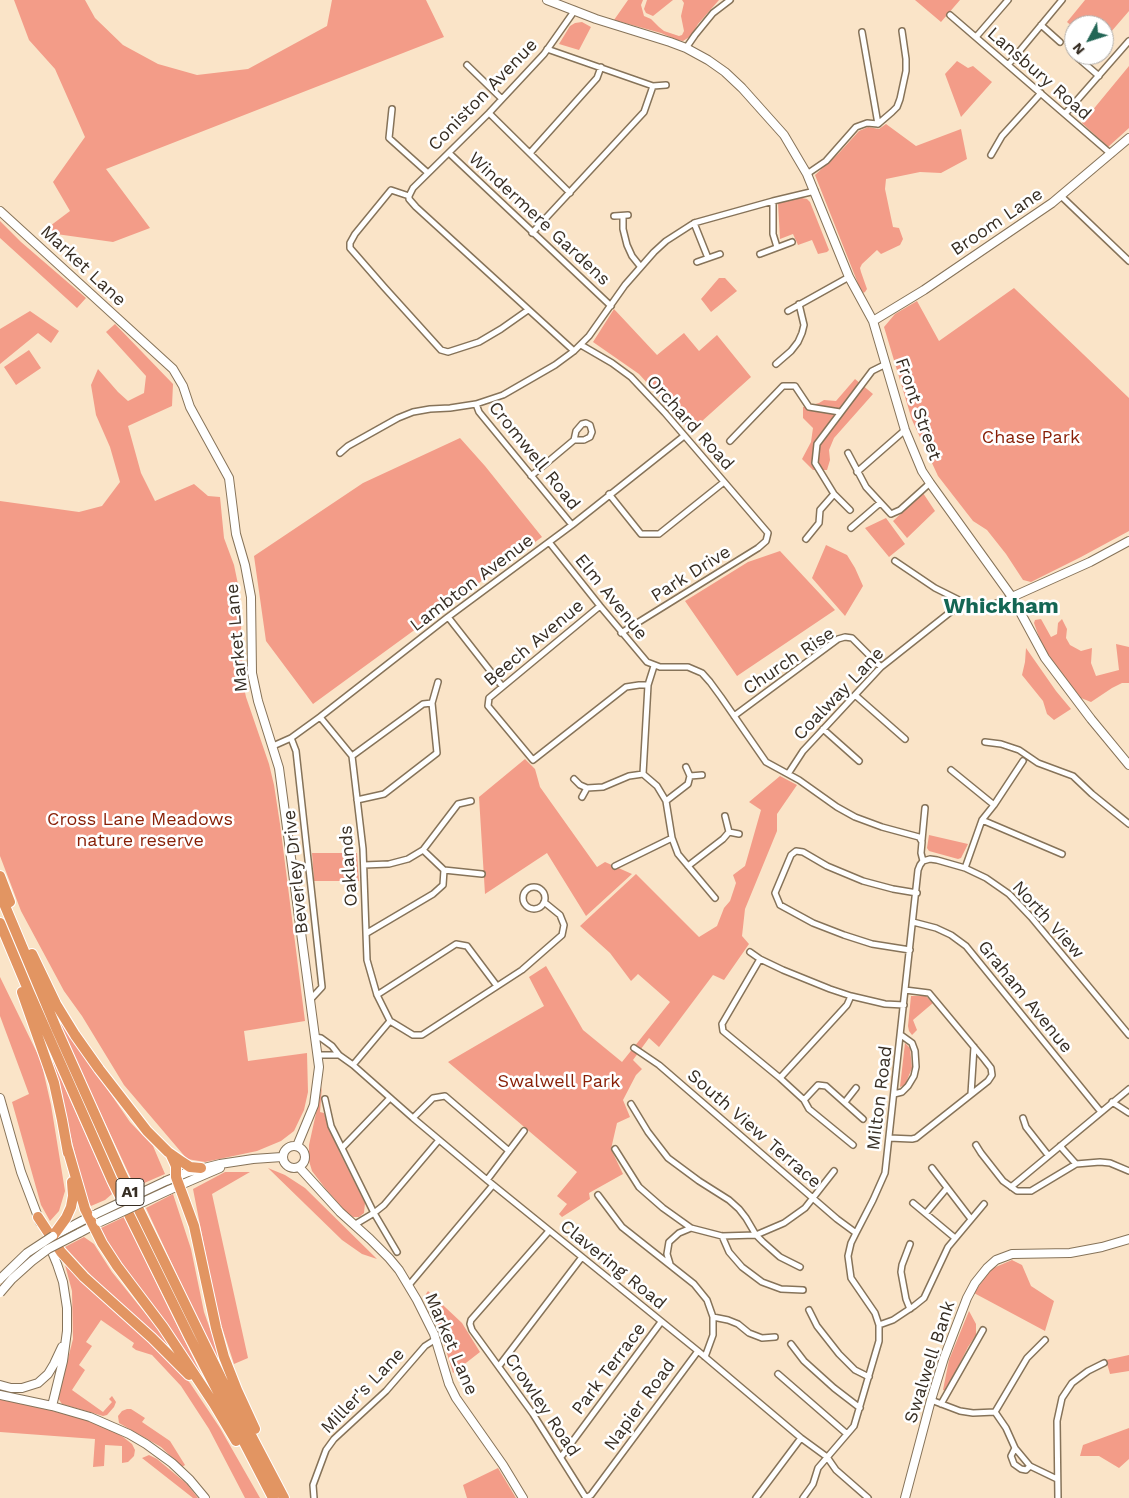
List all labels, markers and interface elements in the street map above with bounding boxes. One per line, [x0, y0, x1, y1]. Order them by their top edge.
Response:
north arrow [1064, 15, 1114, 65]
street label: Lansbury Road [983, 23, 1095, 125]
street label: Coniston Avenue [424, 34, 542, 156]
text: N [1069, 40, 1088, 58]
street label: Windermere Gardens [464, 148, 614, 290]
street label: Broom Lane [947, 183, 1047, 261]
street label: Market Lane [36, 221, 130, 311]
street label: Front Street [890, 355, 946, 463]
street label: Orchard Road [642, 371, 738, 475]
street label: Cromwell Road [484, 397, 584, 515]
park label: Chase Park [982, 427, 1080, 449]
street label: Lambton Avenue [406, 530, 538, 636]
street label: Park Drive [647, 541, 735, 607]
street label: Elm Avenue [570, 550, 652, 644]
street label: Market Lane [221, 583, 253, 693]
district label: Whickham [943, 594, 1059, 620]
street label: Beech Avenue [480, 595, 588, 691]
street label: Church Rise [739, 623, 839, 699]
street label: Coalway Lane [789, 643, 889, 745]
park label: Cross Lane Meadows nature reserve [47, 809, 233, 852]
street label: Beverley Drive [279, 809, 313, 935]
street label: Oaklands [335, 825, 363, 907]
street label: North View [1007, 877, 1089, 963]
street label: Graham Avenue [973, 936, 1077, 1058]
street label: Milton Road [863, 1045, 897, 1151]
street label: South View Terrace [683, 1065, 825, 1193]
park label: Swalwell Park [498, 1071, 620, 1093]
road number: A1 [116, 1178, 144, 1206]
street label: Clavering Road [556, 1216, 670, 1314]
street label: Market Lane [420, 1290, 482, 1398]
street label: Swalwell Bank [900, 1298, 960, 1426]
street label: Park Terrace [568, 1319, 650, 1419]
street label: Miller's Lane [317, 1344, 409, 1438]
street label: Crowley Road [500, 1349, 584, 1461]
street label: Napier Road [600, 1355, 680, 1455]

